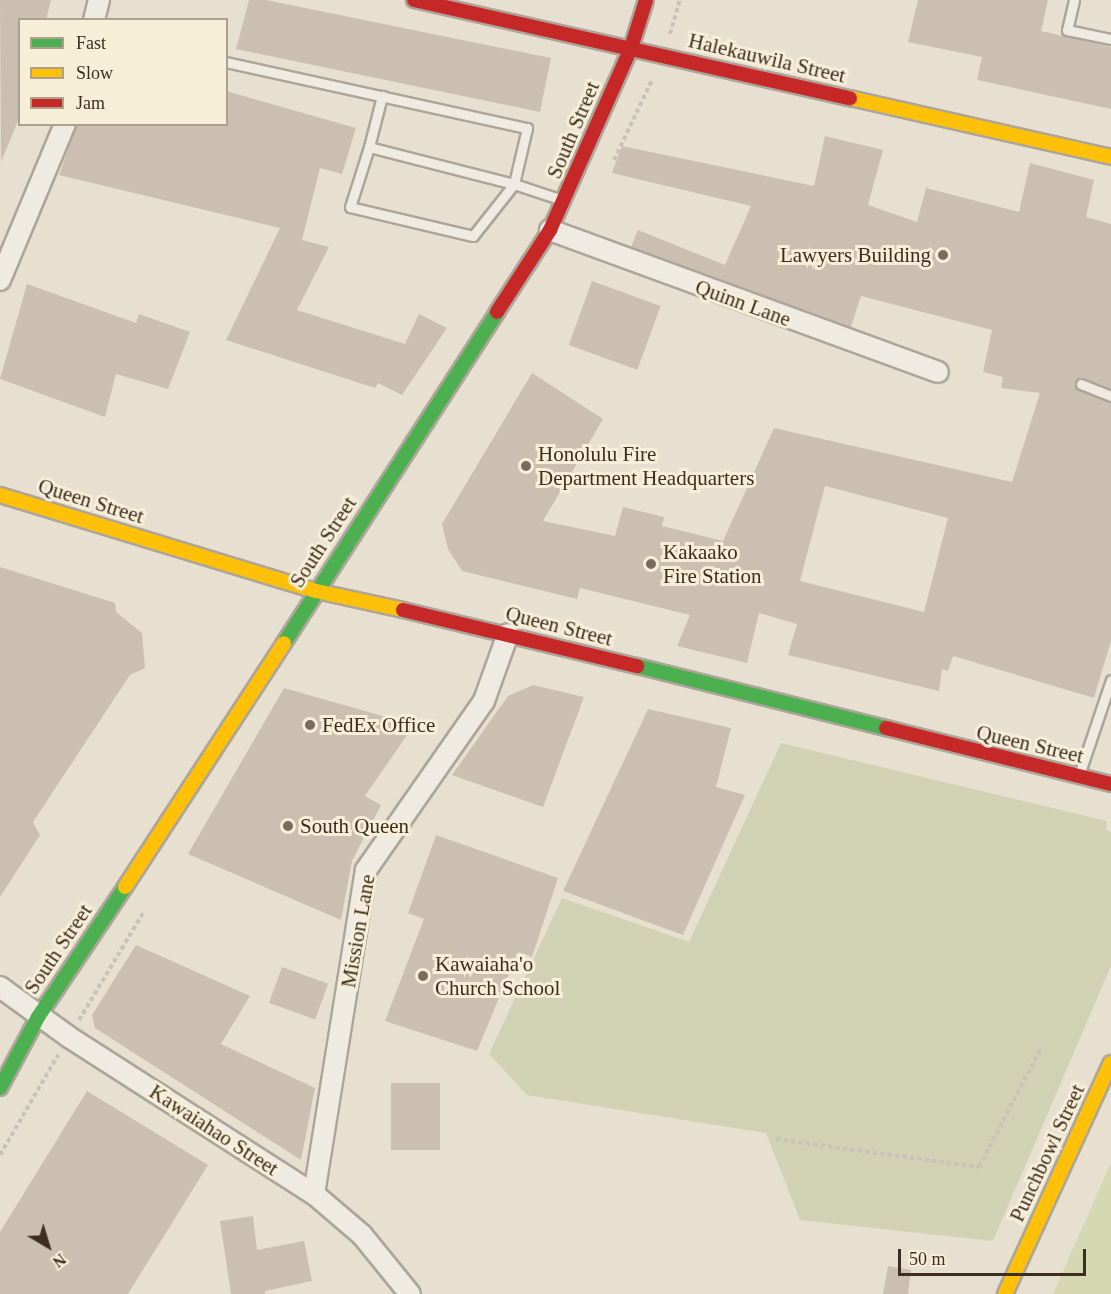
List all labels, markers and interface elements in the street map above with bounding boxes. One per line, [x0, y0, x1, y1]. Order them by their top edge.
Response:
legend [18, 18, 228, 126]
street label: Halekauwila Street [686, 28, 848, 88]
text: Fast [76, 33, 106, 53]
text: Slow [76, 63, 113, 83]
street label: South Street [541, 78, 605, 182]
text: Jam [76, 93, 105, 113]
place label: Lawyers Building [780, 242, 931, 268]
marker: Lawyers Building [936, 248, 950, 262]
street label: Quinn Lane [692, 274, 794, 332]
place label: Honolulu Fire Department Headquarters [538, 441, 754, 491]
marker: Honolulu Fire Department Headquarters [519, 459, 533, 473]
street label: Queen Street [35, 473, 147, 529]
street label: South Street [284, 492, 362, 592]
place label: Kakaako Fire Station [663, 539, 762, 589]
marker: Kakaako Fire Station [644, 557, 658, 571]
street label: Queen Street [503, 601, 615, 651]
place label: FedEx Office [322, 712, 435, 738]
marker: FedEx Office [303, 718, 317, 732]
street label: Queen Street [974, 719, 1086, 769]
place label: South Queen [300, 813, 409, 839]
marker: South Queen [281, 819, 295, 833]
street label: Mission Lane [336, 872, 380, 990]
street label: South Street [19, 899, 97, 999]
place label: Kawaiaha'o Church School [435, 951, 560, 1001]
marker: Kawaiaha'o Church School [416, 969, 430, 983]
street label: Kawaiahao Street [145, 1079, 283, 1181]
street label: Punchbowl Street [1004, 1080, 1090, 1226]
north arrow [18, 1216, 78, 1276]
scale bar [901, 1237, 1088, 1275]
text: 50 m [909, 1249, 946, 1269]
text: N [50, 1250, 69, 1271]

